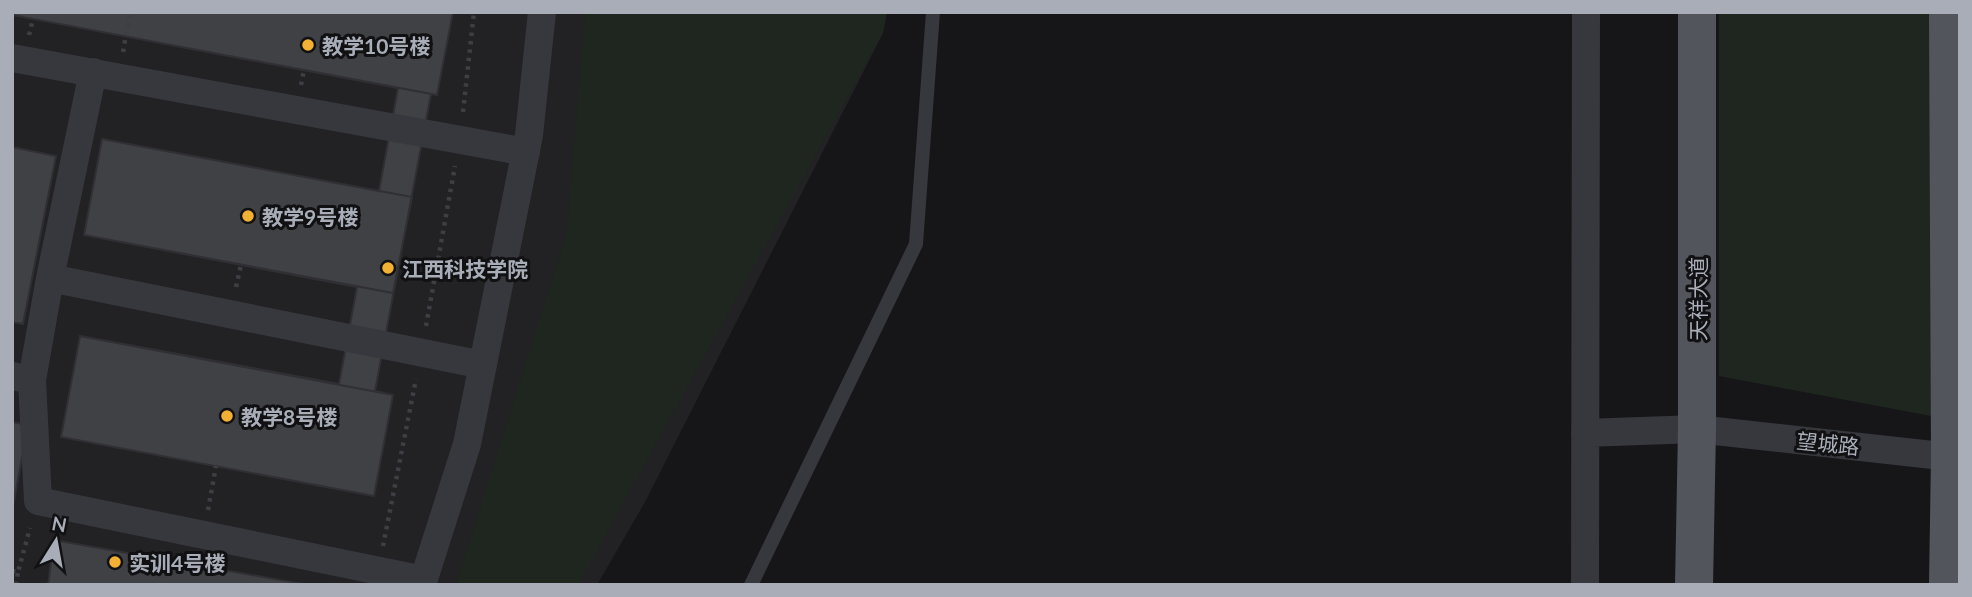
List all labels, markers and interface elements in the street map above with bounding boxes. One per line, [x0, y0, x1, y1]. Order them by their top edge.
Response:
place label: 教学10号楼 [322, 33, 430, 58]
marker: 教学10号楼 [300, 37, 316, 53]
place label: 教学9号楼 [262, 204, 358, 229]
marker: 教学9号楼 [240, 208, 256, 224]
place label: 江西科技学院 [402, 256, 528, 281]
street label: 天祥大道 [1685, 257, 1710, 341]
marker: 江西科技学院 [380, 260, 396, 276]
place label: 教学8号楼 [241, 404, 337, 429]
marker: 教学8号楼 [219, 408, 235, 424]
street label: 望城路 [1795, 427, 1861, 459]
north arrow [21, 506, 91, 576]
text: N [50, 511, 69, 537]
place label: 实训4号楼 [129, 550, 225, 575]
marker: 实训4号楼 [107, 554, 123, 570]

